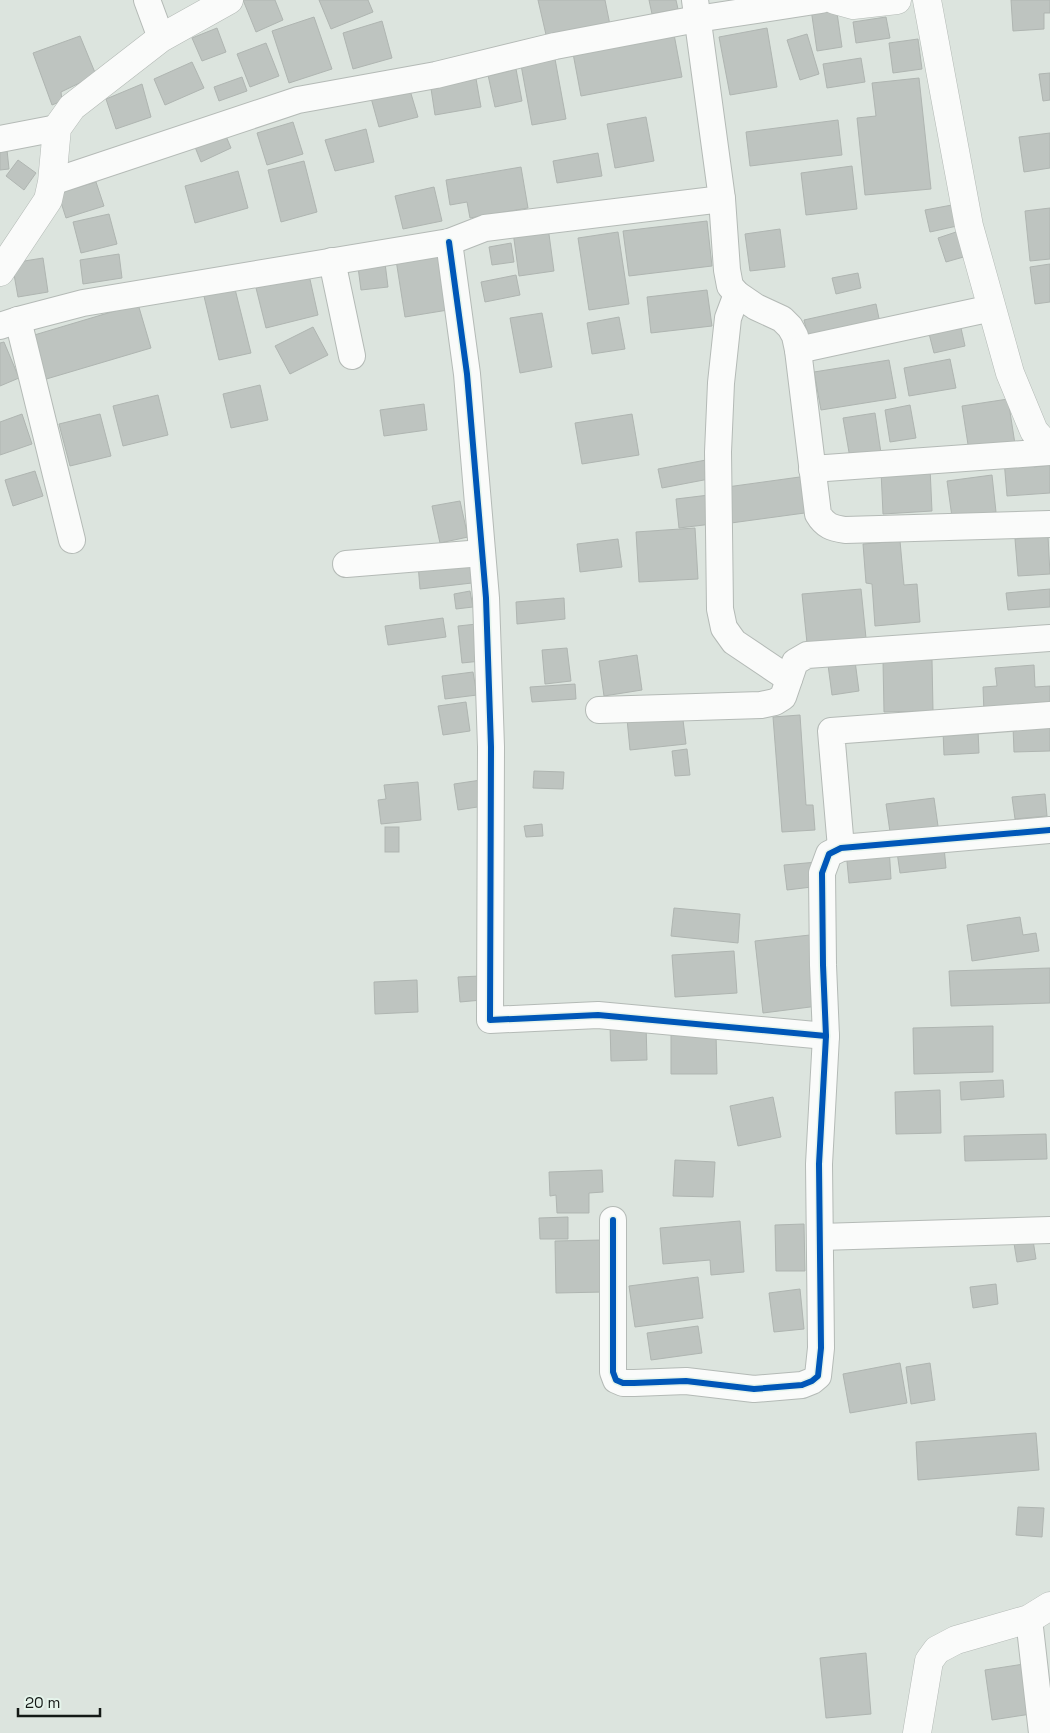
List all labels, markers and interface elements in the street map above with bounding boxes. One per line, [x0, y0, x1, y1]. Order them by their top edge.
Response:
scale bar [18, 1686, 100, 1718]
text: 20 m [25, 1693, 60, 1712]

